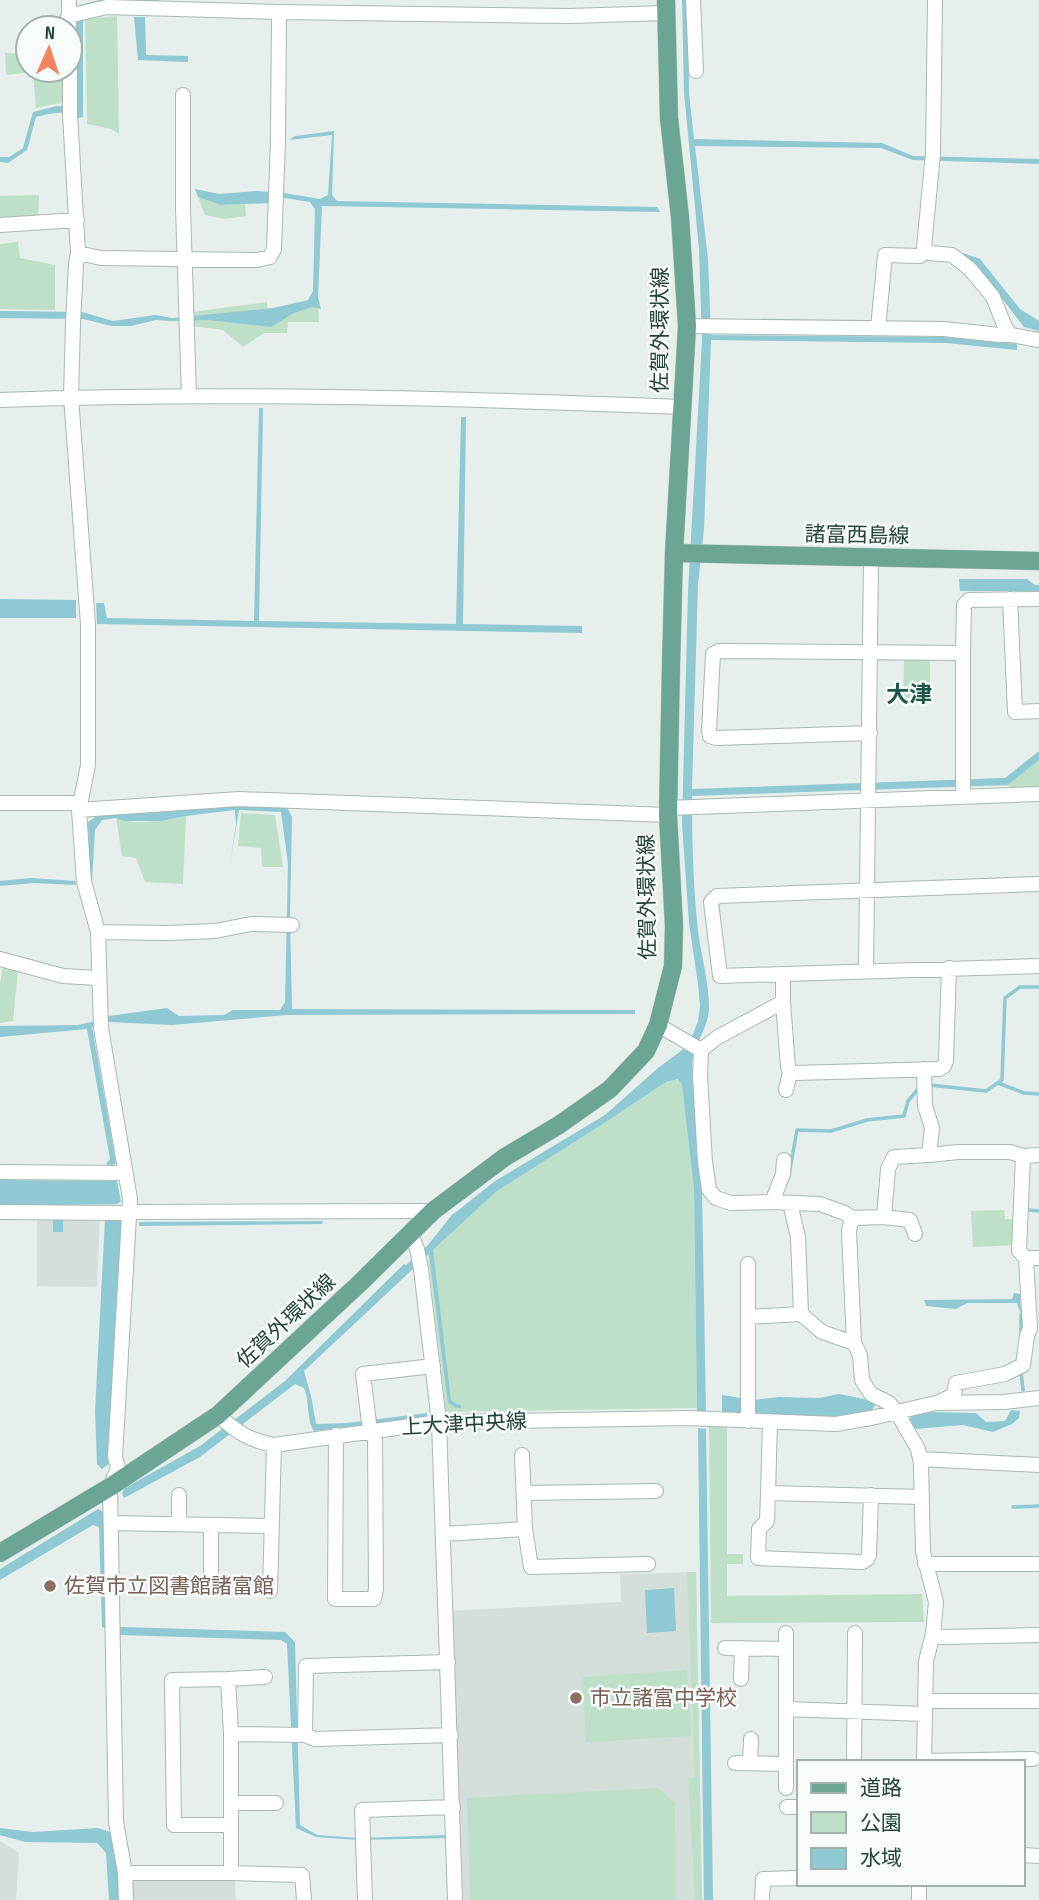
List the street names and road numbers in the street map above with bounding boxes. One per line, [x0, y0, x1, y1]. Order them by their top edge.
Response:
street label: 佐賀外環状線 [648, 267, 673, 393]
street label: 諸富西島線 [804, 522, 910, 549]
street label: 佐賀外環状線 [634, 834, 661, 960]
street label: 佐賀外環状線 [232, 1269, 341, 1373]
street label: 上大津中央線 [400, 1409, 528, 1440]

